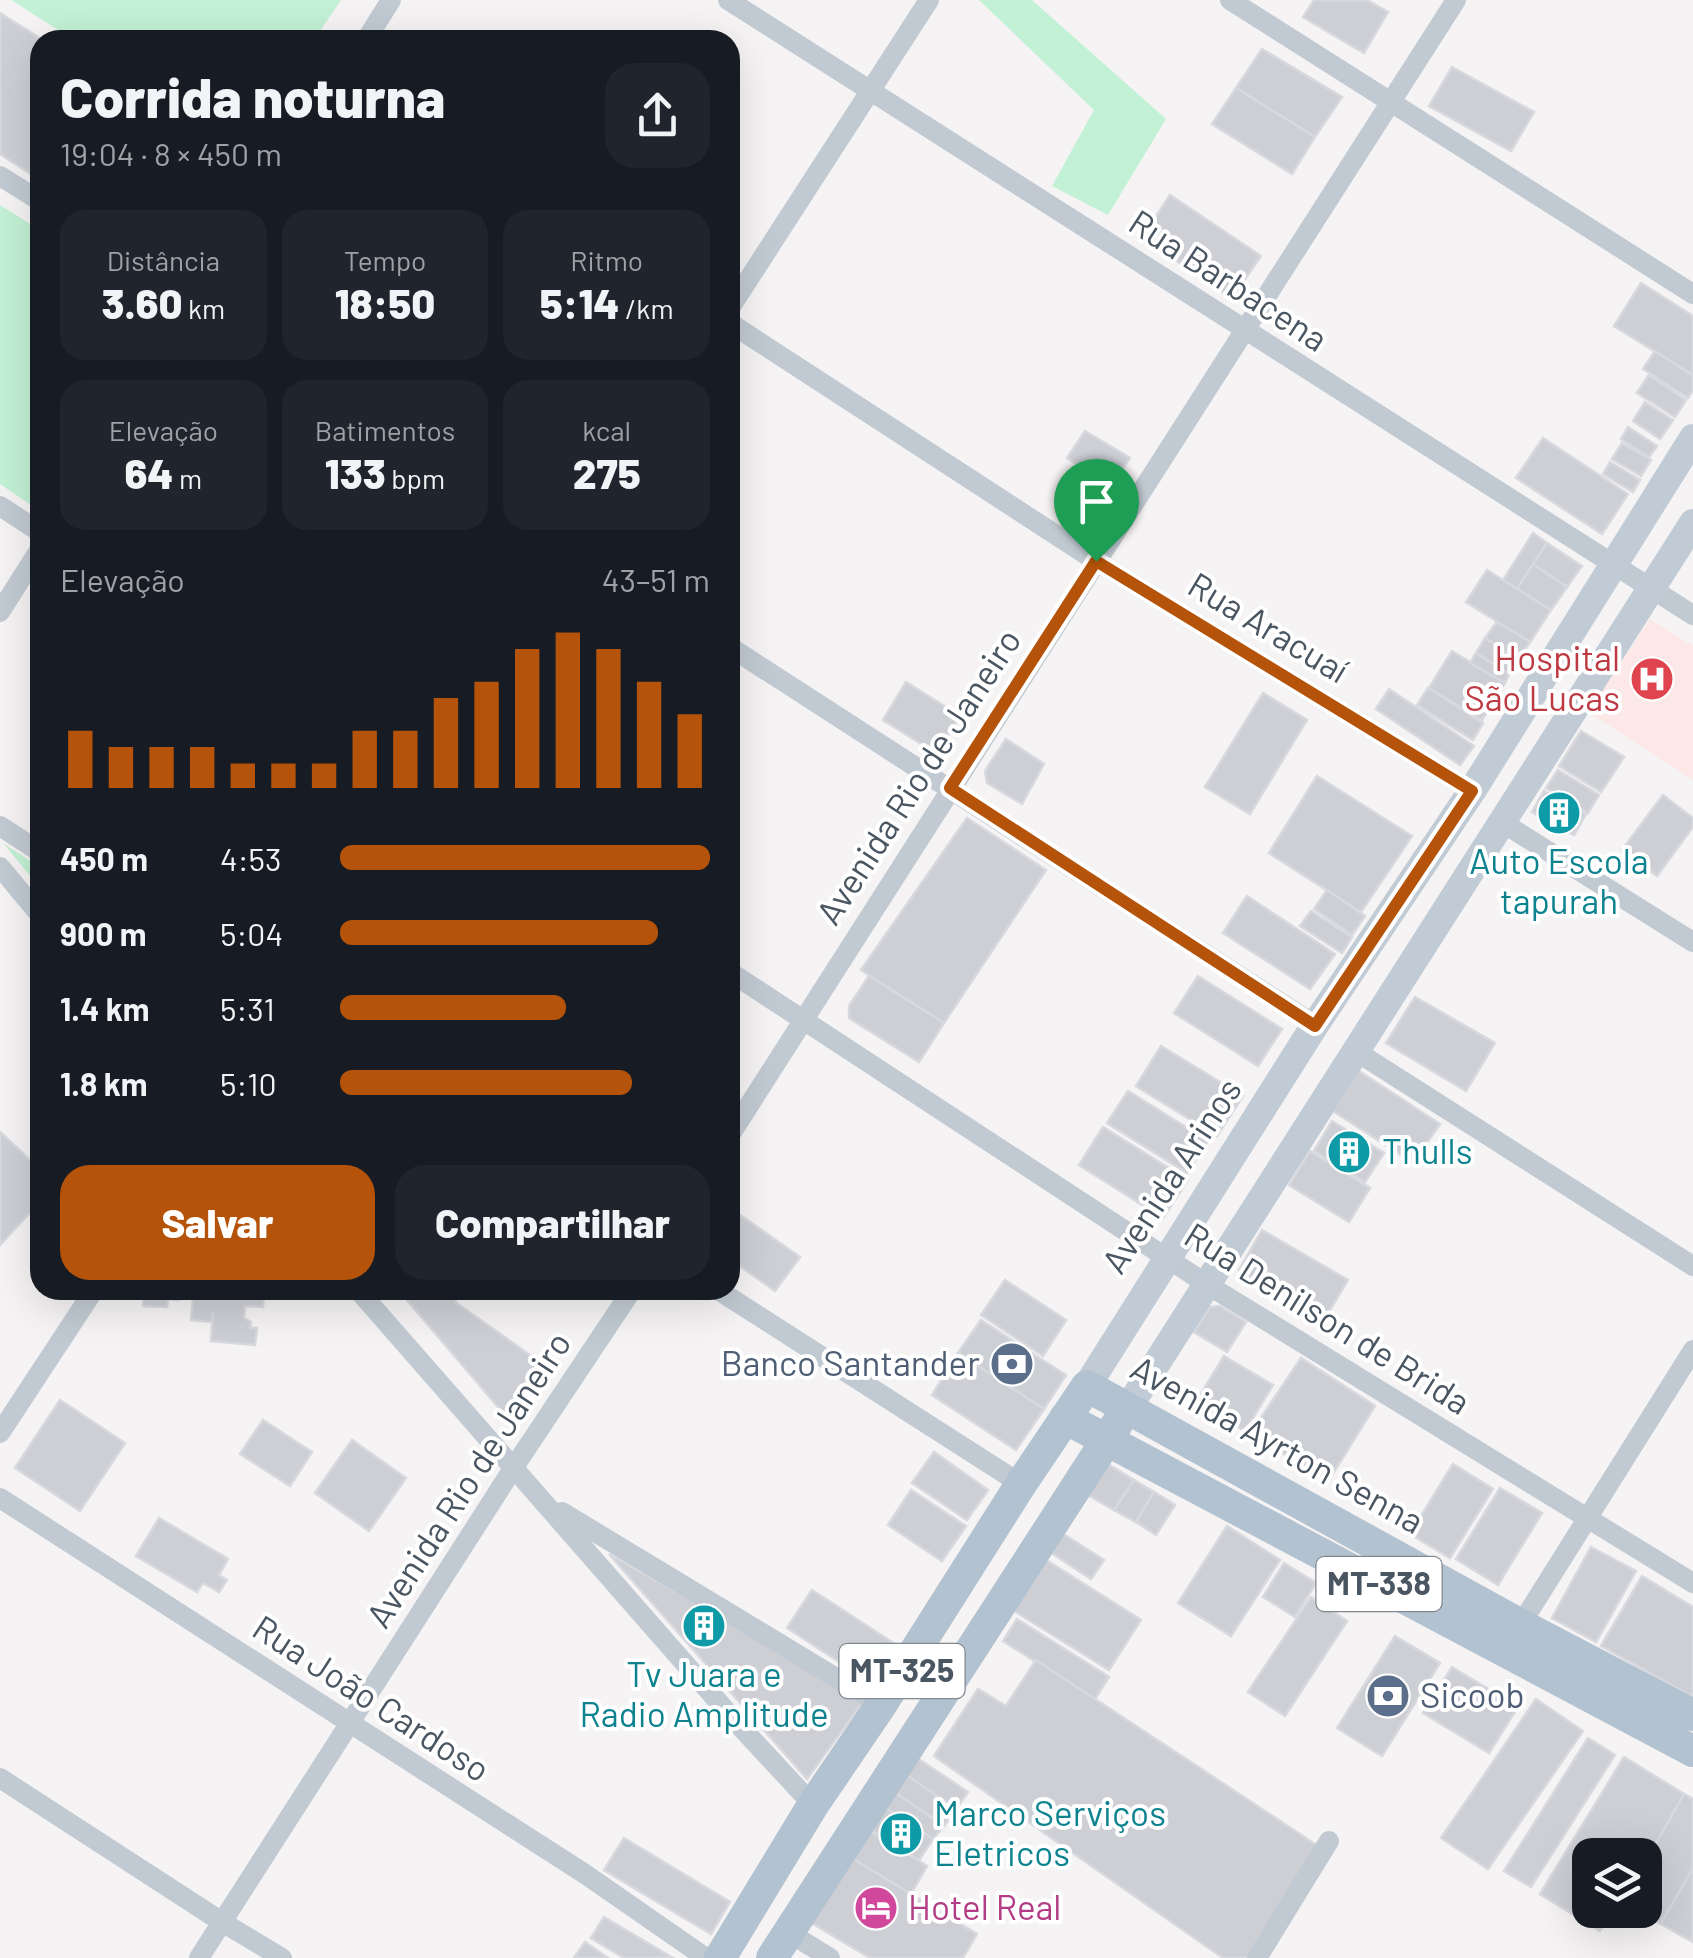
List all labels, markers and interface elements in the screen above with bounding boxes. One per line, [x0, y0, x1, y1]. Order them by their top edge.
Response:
text: Corrida noturna [60, 63, 445, 129]
button: share [605, 63, 710, 168]
text: 19:04 · 8 × 450 m [60, 134, 282, 172]
street label: Rua Barbacena [1122, 200, 1336, 359]
text: Distância [107, 243, 220, 277]
text: Tempo [344, 243, 426, 277]
text: Ritmo [570, 243, 643, 277]
text: 3.60 [101, 277, 182, 327]
text: 18:50 [335, 277, 435, 327]
text: 5:14 [540, 277, 620, 327]
text: km [182, 291, 225, 325]
text: /km [620, 291, 674, 325]
text: Elevação [109, 413, 218, 447]
text: Batimentos [315, 413, 455, 447]
text: kcal [582, 413, 631, 447]
text: 64 [124, 447, 174, 497]
text: 133 [325, 447, 386, 497]
text: 275 [573, 447, 641, 497]
pin [1054, 459, 1139, 562]
text: m [174, 461, 202, 495]
text: bpm [386, 461, 445, 495]
icon: arrive [1069, 474, 1124, 529]
text: Elevação [60, 560, 185, 598]
text: 43–51 m [602, 560, 710, 598]
street label: Rua Aracuaí [1181, 562, 1357, 690]
street label: Avenida Rio de Janeiro [806, 620, 1029, 932]
place label: Hospital São Lucas [1464, 636, 1620, 718]
hospital icon: Hospital São Lucas [1629, 656, 1675, 702]
building icon: Auto Escola tapurah [1536, 790, 1582, 836]
text: 450 m [60, 839, 148, 877]
text: 4:53 [220, 839, 281, 877]
place label: Auto Escola tapurah [1469, 839, 1649, 921]
text: 900 m [60, 914, 147, 952]
text: 5:04 [220, 914, 283, 952]
text: 1.4 km [60, 989, 150, 1027]
text: 5:31 [220, 989, 275, 1027]
text: 1.8 km [60, 1064, 147, 1102]
text: 5:10 [220, 1064, 277, 1102]
street label: Avenida Arinos [1092, 1069, 1249, 1280]
building icon: Thulls [1326, 1129, 1372, 1175]
place label: Thulls [1382, 1129, 1472, 1171]
button: Salvar [60, 1165, 375, 1280]
button: Compartilhar [395, 1165, 710, 1280]
street label: Rua Denilson de Brida [1178, 1212, 1478, 1422]
street label: Avenida Rio de Janeiro [356, 1323, 579, 1635]
place label: Banco Santander [721, 1341, 980, 1383]
bank icon: Banco Santander [989, 1341, 1035, 1387]
street label: Avenida Ayrton Senna [1124, 1345, 1432, 1541]
road number: MT-338 [1316, 1557, 1442, 1611]
building icon: Tv Juara e Radio Amplitude [681, 1603, 727, 1649]
street label: Rua João Cardoso [246, 1605, 498, 1789]
road number: MT-325 [840, 1644, 964, 1698]
place label: Tv Juara e Radio Amplitude [579, 1652, 829, 1734]
bank icon: Sicoob [1365, 1673, 1411, 1719]
place label: Sicoob [1420, 1673, 1525, 1715]
place label: Marco Serviços Eletricos [934, 1791, 1166, 1873]
building icon: Marco Serviços Eletricos [878, 1811, 924, 1857]
map controls [1572, 1838, 1662, 1928]
button: layers [1572, 1838, 1662, 1928]
hotel icon: Hotel Real [853, 1885, 899, 1931]
place label: Hotel Real [908, 1885, 1061, 1927]

